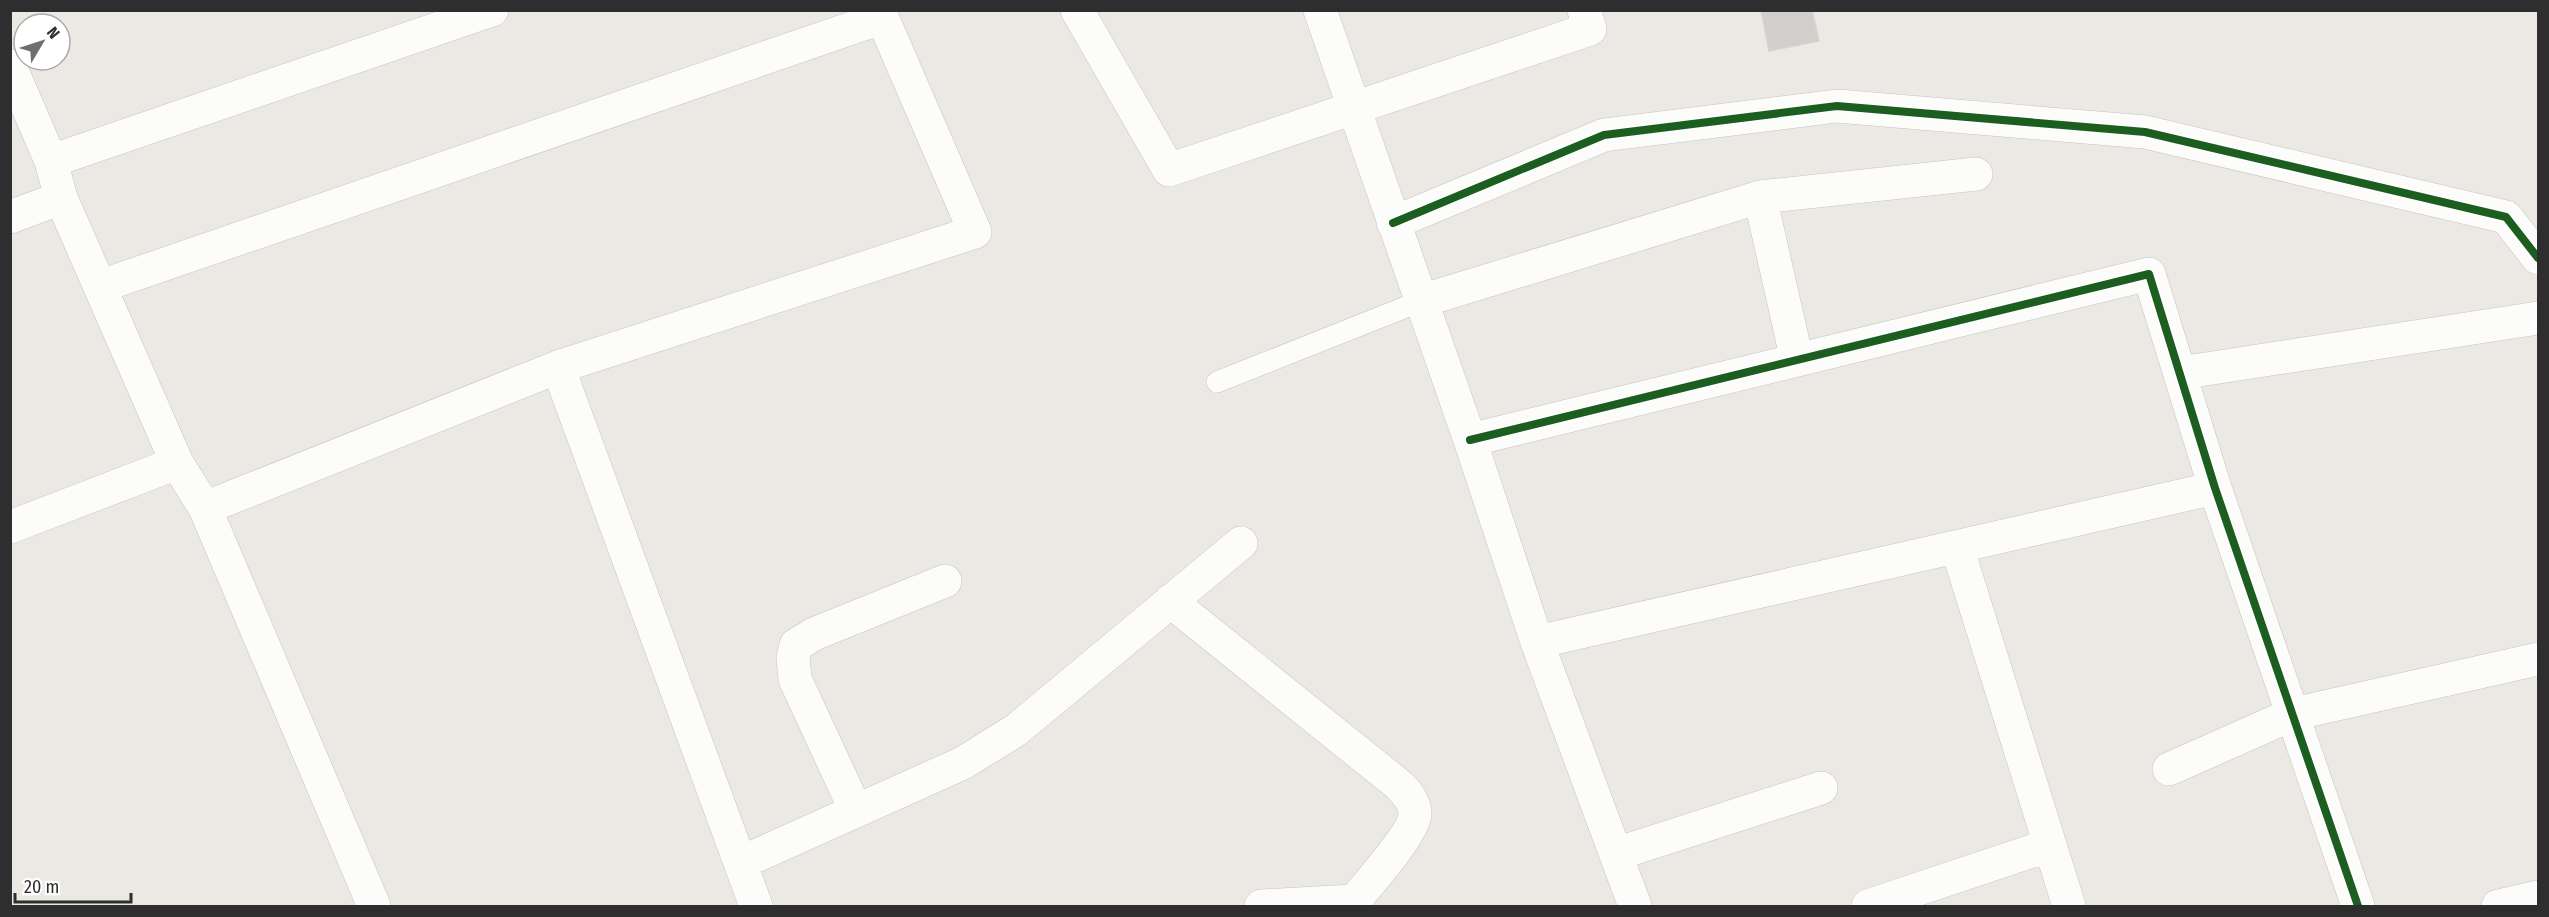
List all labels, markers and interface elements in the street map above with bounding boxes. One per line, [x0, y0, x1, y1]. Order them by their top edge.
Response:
north arrow [12, 12, 72, 72]
text: N [43, 23, 64, 43]
scale bar [15, 866, 130, 904]
text: 20 m [24, 876, 59, 898]

